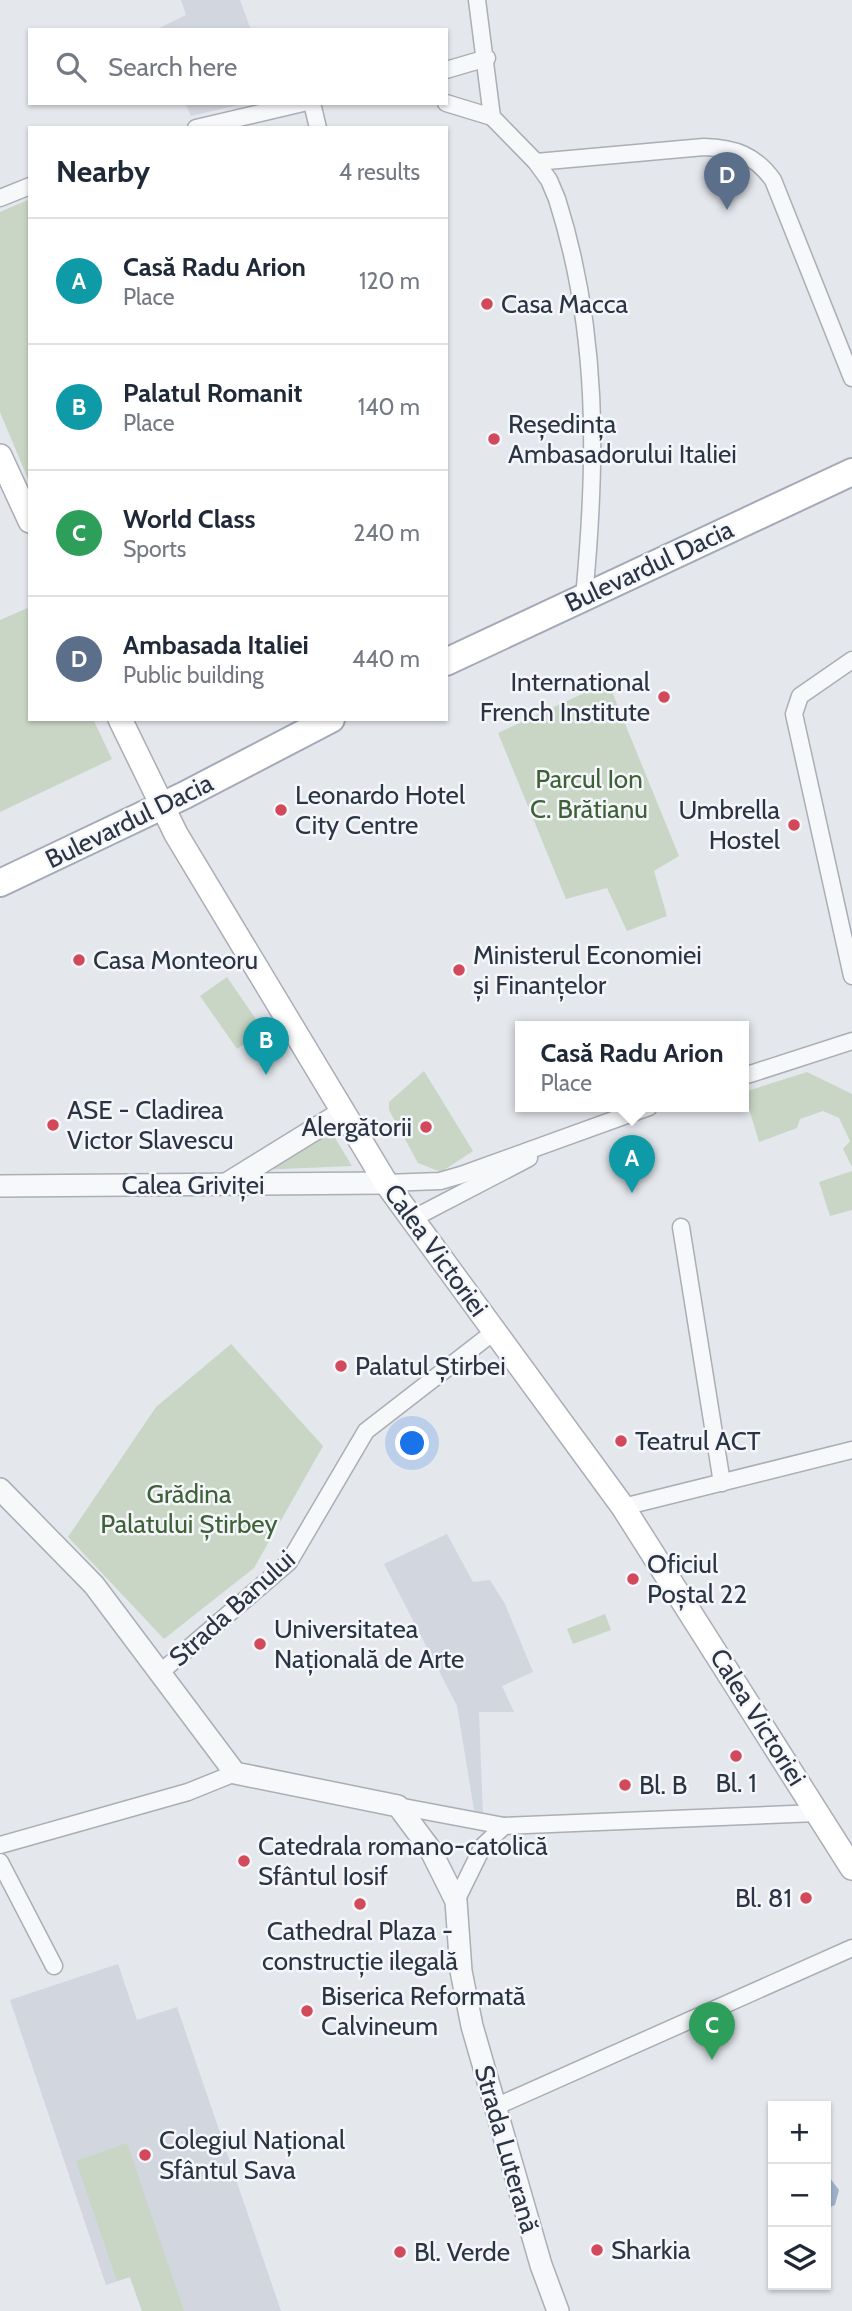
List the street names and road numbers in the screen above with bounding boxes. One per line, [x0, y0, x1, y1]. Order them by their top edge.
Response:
street label: Bulevardul Dacia [560, 513, 739, 619]
street label: Bulevardul Dacia [40, 766, 218, 875]
street label: Calea Griviței [121, 1169, 265, 1202]
street label: Calea Victoriei [377, 1177, 495, 1323]
street label: Strada Banului [162, 1543, 302, 1673]
street label: Calea Victoriei [703, 1642, 813, 1792]
street label: Strada Luterană [468, 2062, 546, 2237]

